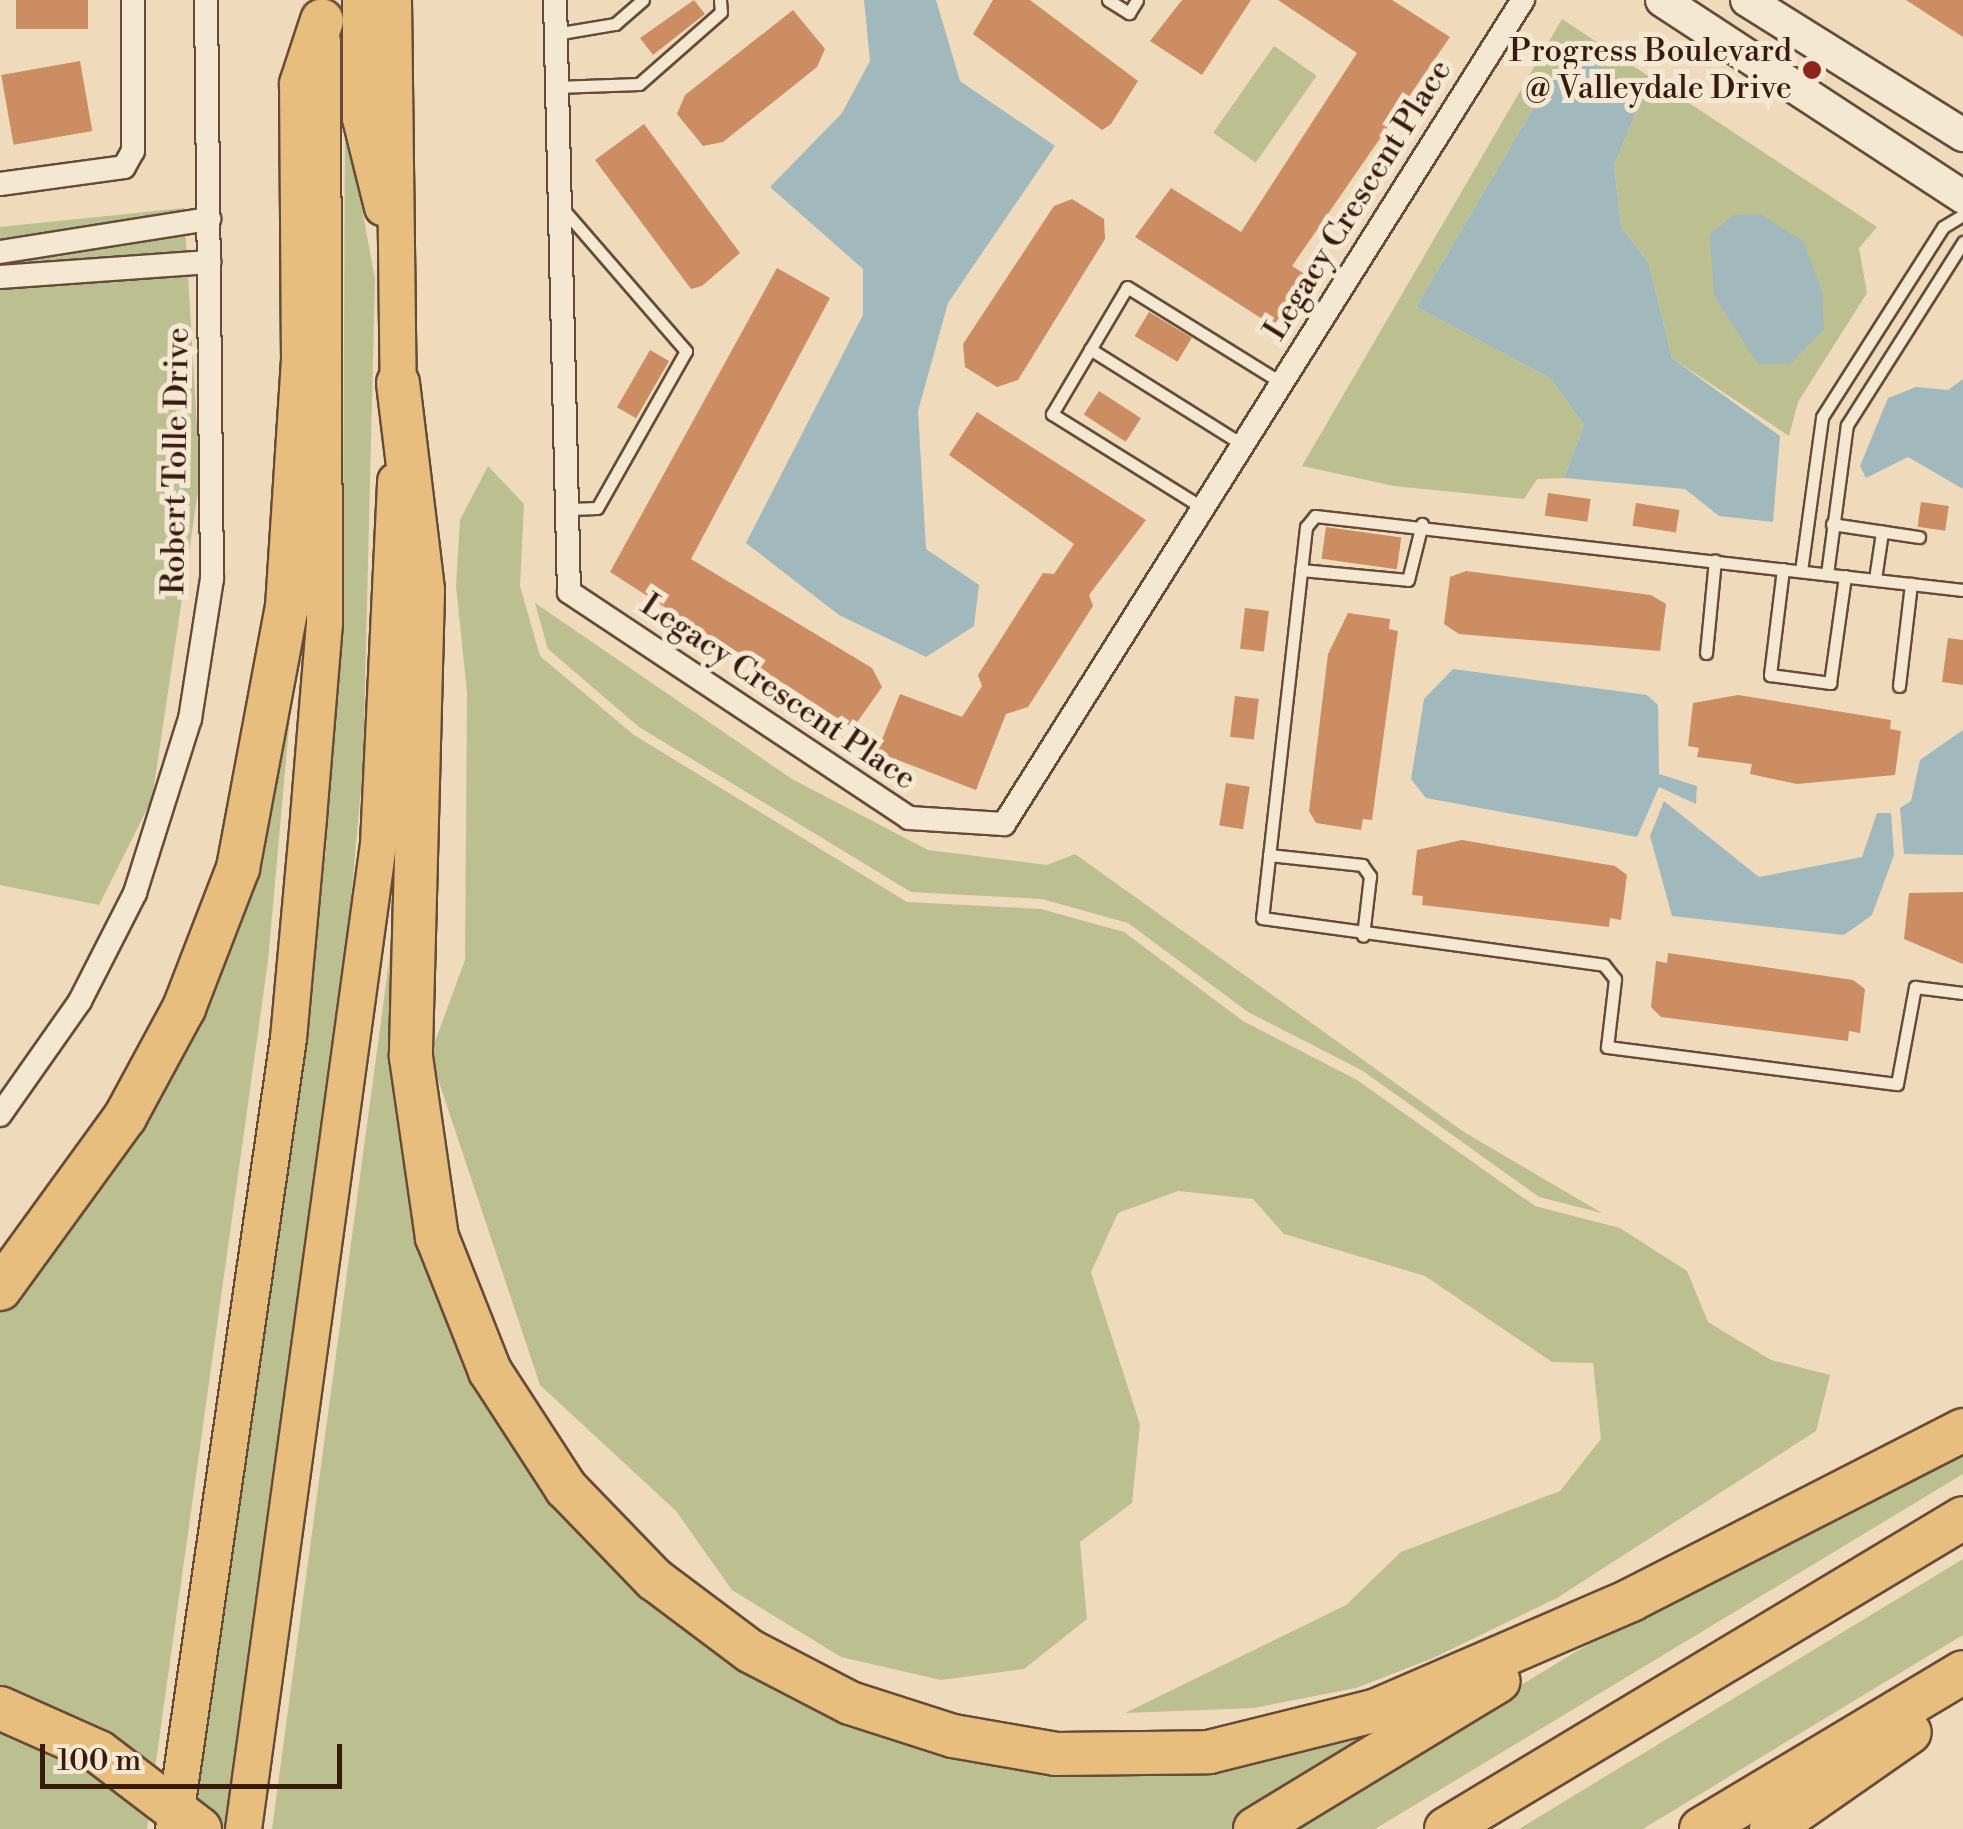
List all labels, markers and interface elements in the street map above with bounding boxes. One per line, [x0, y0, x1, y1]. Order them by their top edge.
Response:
place label: Progress Boulevard @ Valleydale Drive [1509, 33, 1792, 108]
street label: Legacy Crescent Place [1256, 53, 1460, 347]
marker: Progress Boulevard @ Valleydale Drive [1801, 59, 1823, 81]
street label: Robert Tolle Drive [154, 327, 198, 595]
street label: Legacy Crescent Place [633, 586, 923, 798]
scale bar [45, 1724, 348, 1786]
text: 100 m [57, 1742, 141, 1780]

